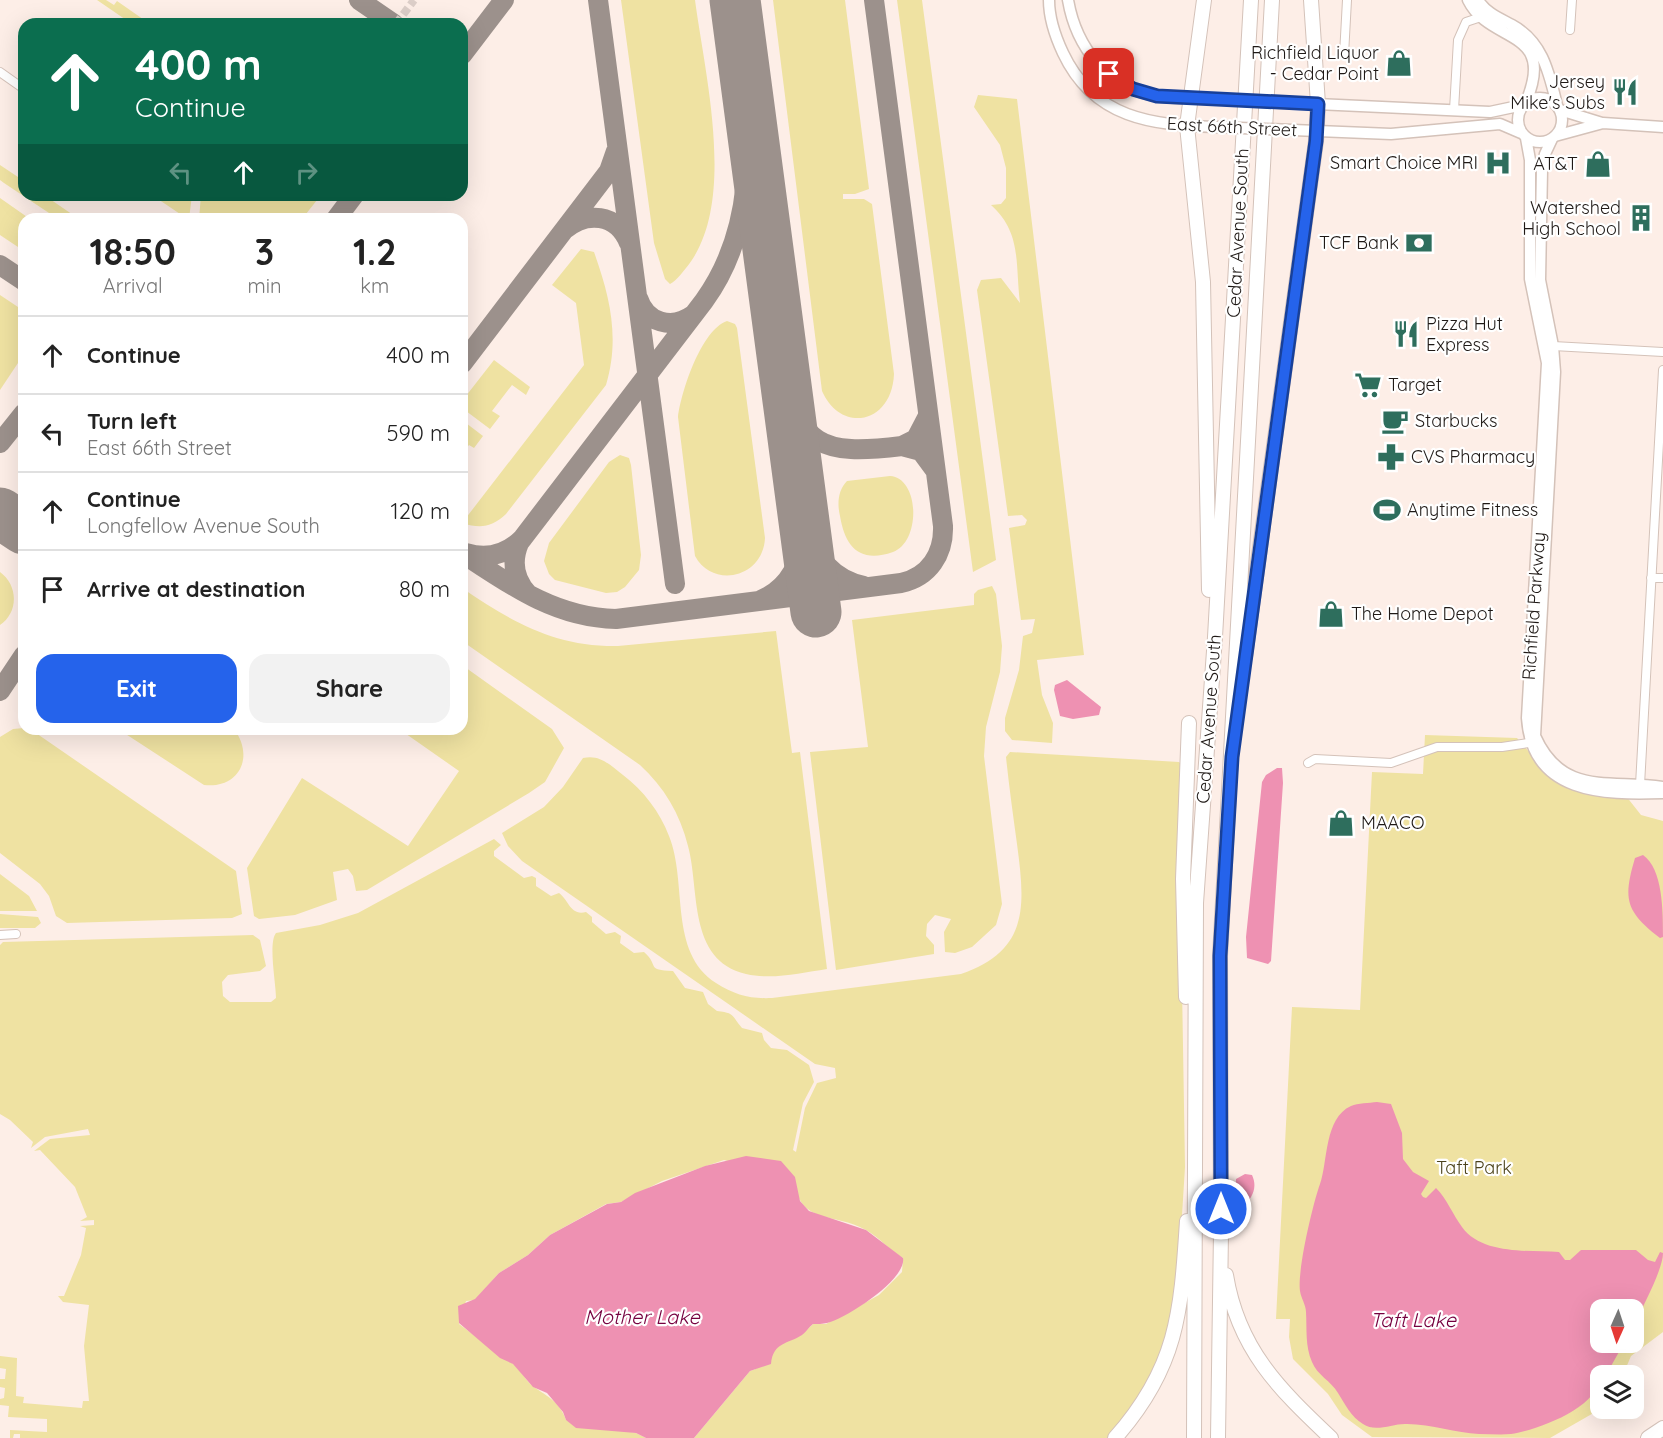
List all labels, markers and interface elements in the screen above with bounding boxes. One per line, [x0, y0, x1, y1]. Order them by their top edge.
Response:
text: 400 m [135, 38, 262, 91]
place label: Richfield Liquor - Cedar Point [1251, 41, 1379, 85]
icon: ahead [36, 42, 114, 120]
pin [1083, 48, 1134, 99]
shop icon: Richfield Liquor - Cedar Point [1384, 48, 1414, 78]
icon: arrive [1092, 57, 1125, 90]
place label: Jersey Mike's Subs [1510, 70, 1605, 114]
restaurant icon: Jersey Mike's Subs [1610, 77, 1640, 107]
text: Continue [135, 90, 246, 124]
street label: East 66th Street [1166, 112, 1298, 141]
street label: Cedar Avenue South [1222, 148, 1253, 318]
hospital icon: Smart Choice MRI [1483, 148, 1513, 178]
shop icon: AT&T [1583, 149, 1613, 179]
place label: Smart Choice MRI [1330, 151, 1478, 174]
place label: AT&T [1533, 152, 1578, 175]
icon: left [164, 156, 197, 189]
icon: ahead [227, 156, 260, 189]
icon: right [290, 156, 323, 189]
place label: Watershed High School [1522, 196, 1621, 240]
building icon: Watershed High School [1626, 203, 1656, 233]
bank icon: TCF Bank [1404, 228, 1434, 258]
text: 18:50 [90, 229, 176, 274]
text: 3 [255, 229, 274, 274]
text: 1.2 [353, 229, 396, 274]
place label: TCF Bank [1319, 231, 1399, 254]
text: Arrival [103, 273, 163, 298]
text: min [247, 273, 282, 298]
text: km [360, 273, 389, 298]
place label: Pizza Hut Express [1426, 312, 1503, 356]
restaurant icon: Pizza Hut Express [1391, 319, 1421, 349]
icon: ahead [36, 339, 69, 372]
text: Continue [87, 341, 181, 369]
text: 400 m [386, 341, 450, 369]
supermarket icon: Target [1353, 370, 1383, 400]
place label: Target [1388, 373, 1442, 396]
cafe icon: Starbucks [1380, 406, 1410, 436]
text: Turn left [87, 407, 177, 435]
place label: Starbucks [1415, 409, 1498, 432]
icon: left [36, 417, 69, 450]
text: 590 m [387, 419, 450, 447]
text: East 66th Street [87, 435, 232, 460]
pharmacy icon: CVS Pharmacy [1376, 442, 1406, 472]
place label: CVS Pharmacy [1411, 445, 1535, 468]
text: Continue [87, 485, 181, 513]
icon: ahead [36, 495, 69, 528]
sports icon: Anytime Fitness [1372, 495, 1402, 525]
text: 120 m [391, 497, 450, 525]
place label: Anytime Fitness [1407, 498, 1538, 521]
text: Longfellow Avenue South [87, 513, 320, 538]
street label: Richfield Parkway [1517, 531, 1550, 681]
icon: arrive [36, 573, 69, 606]
text: Arrive at destination [87, 575, 305, 603]
text: 80 m [399, 575, 450, 603]
shop icon: The Home Depot [1316, 599, 1346, 629]
place label: The Home Depot [1351, 602, 1494, 625]
street label: Cedar Avenue South [1191, 634, 1226, 804]
button: Exit [36, 654, 237, 723]
button: Share [249, 654, 450, 723]
shop icon: MAACO [1326, 808, 1356, 838]
place label: MAACO [1361, 811, 1425, 834]
park label: Taft Park [1436, 1156, 1512, 1179]
position arrow [1189, 1177, 1253, 1241]
north arrow [1590, 1299, 1644, 1353]
map controls [1590, 1299, 1644, 1419]
water label: Mother Lake [584, 1304, 700, 1329]
water label: Taft Lake [1370, 1307, 1457, 1332]
button: layers [1590, 1365, 1644, 1419]

